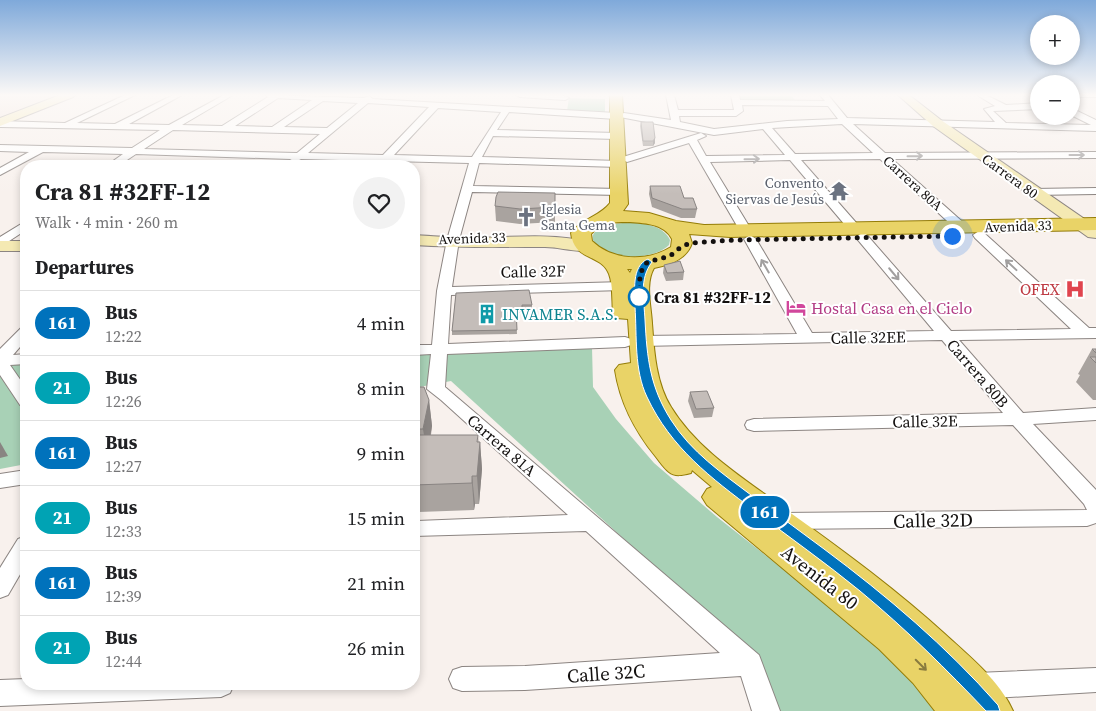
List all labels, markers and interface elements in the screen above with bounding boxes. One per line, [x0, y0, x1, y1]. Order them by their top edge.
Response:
map controls [1030, 15, 1080, 125]
button: + [1030, 15, 1080, 65]
button: − [1030, 75, 1080, 125]
street label: Carrera 80 [978, 149, 1042, 203]
one-way arrow [1068, 150, 1085, 160]
street label: Carrera 80A [879, 151, 948, 216]
one-way arrow [906, 151, 922, 161]
one-way arrow [744, 154, 760, 164]
place label: Convento Siervas de Jesús [725, 173, 824, 209]
text: Cra 81 #32FF-12 [35, 175, 210, 208]
button: heart [353, 177, 405, 229]
temple icon: Convento Siervas de Jesús [828, 180, 850, 202]
place label: Iglesia Santa Gema [541, 199, 616, 235]
church icon: Iglesia Santa Gema [515, 206, 537, 228]
text: Walk · 4 min · 260 m [35, 211, 178, 233]
street label: Avenida 33 [984, 215, 1052, 237]
your location [940, 224, 965, 249]
street label: Avenida 33 [438, 227, 506, 249]
text: Departures [35, 254, 134, 280]
street label: Calle 32F [500, 259, 566, 283]
one-way arrow [760, 259, 770, 273]
one-way arrow [1004, 259, 1017, 271]
one-way arrow [888, 268, 900, 281]
place label: OFEX [1020, 278, 1061, 300]
hospital icon: OFEX [1064, 278, 1086, 300]
marker: Cra 81 #32FF-12 [628, 286, 650, 308]
place label: Cra 81 #32FF-12 [654, 286, 771, 308]
hotel icon: Hostal Casa en el Cielo [785, 297, 807, 319]
place label: Hostal Casa en el Cielo [811, 297, 973, 319]
text: Bus [105, 299, 137, 325]
building icon: INVAMER S.A.S. [476, 303, 498, 325]
place label: INVAMER S.A.S. [502, 303, 618, 325]
text: 161 [48, 310, 77, 335]
text: 4 min [357, 310, 405, 336]
text: 12:22 [105, 325, 142, 347]
street label: Calle 32EE [830, 325, 906, 349]
street label: Carrera 80B [942, 334, 1014, 412]
text: Bus [105, 364, 137, 390]
text: 21 [53, 375, 72, 400]
text: 8 min [357, 375, 405, 401]
text: 12:26 [105, 390, 142, 412]
street label: Carrera 81A [463, 409, 541, 481]
street label: Calle 32E [892, 409, 958, 433]
text: Bus [105, 429, 137, 455]
text: 161 [48, 440, 77, 465]
text: 9 min [357, 440, 405, 466]
text: 12:27 [105, 455, 142, 477]
text: Bus [105, 494, 137, 520]
line badge: 161 [736, 496, 794, 528]
text: 161 [750, 499, 780, 524]
text: 21 [53, 505, 72, 530]
text: 15 min [347, 505, 405, 531]
street label: Calle 32D [893, 506, 973, 534]
text: 12:33 [105, 520, 142, 542]
street label: Avenida 80 [776, 539, 864, 615]
text: Bus [105, 559, 137, 585]
text: 161 [48, 570, 77, 595]
text: 21 min [347, 570, 405, 596]
text: 12:39 [105, 585, 142, 607]
text: Bus [105, 624, 137, 650]
text: 21 [53, 635, 72, 660]
text: 26 min [347, 635, 405, 661]
text: 12:44 [105, 650, 142, 672]
street label: Calle 32C [566, 657, 646, 689]
one-way arrow [915, 658, 927, 670]

